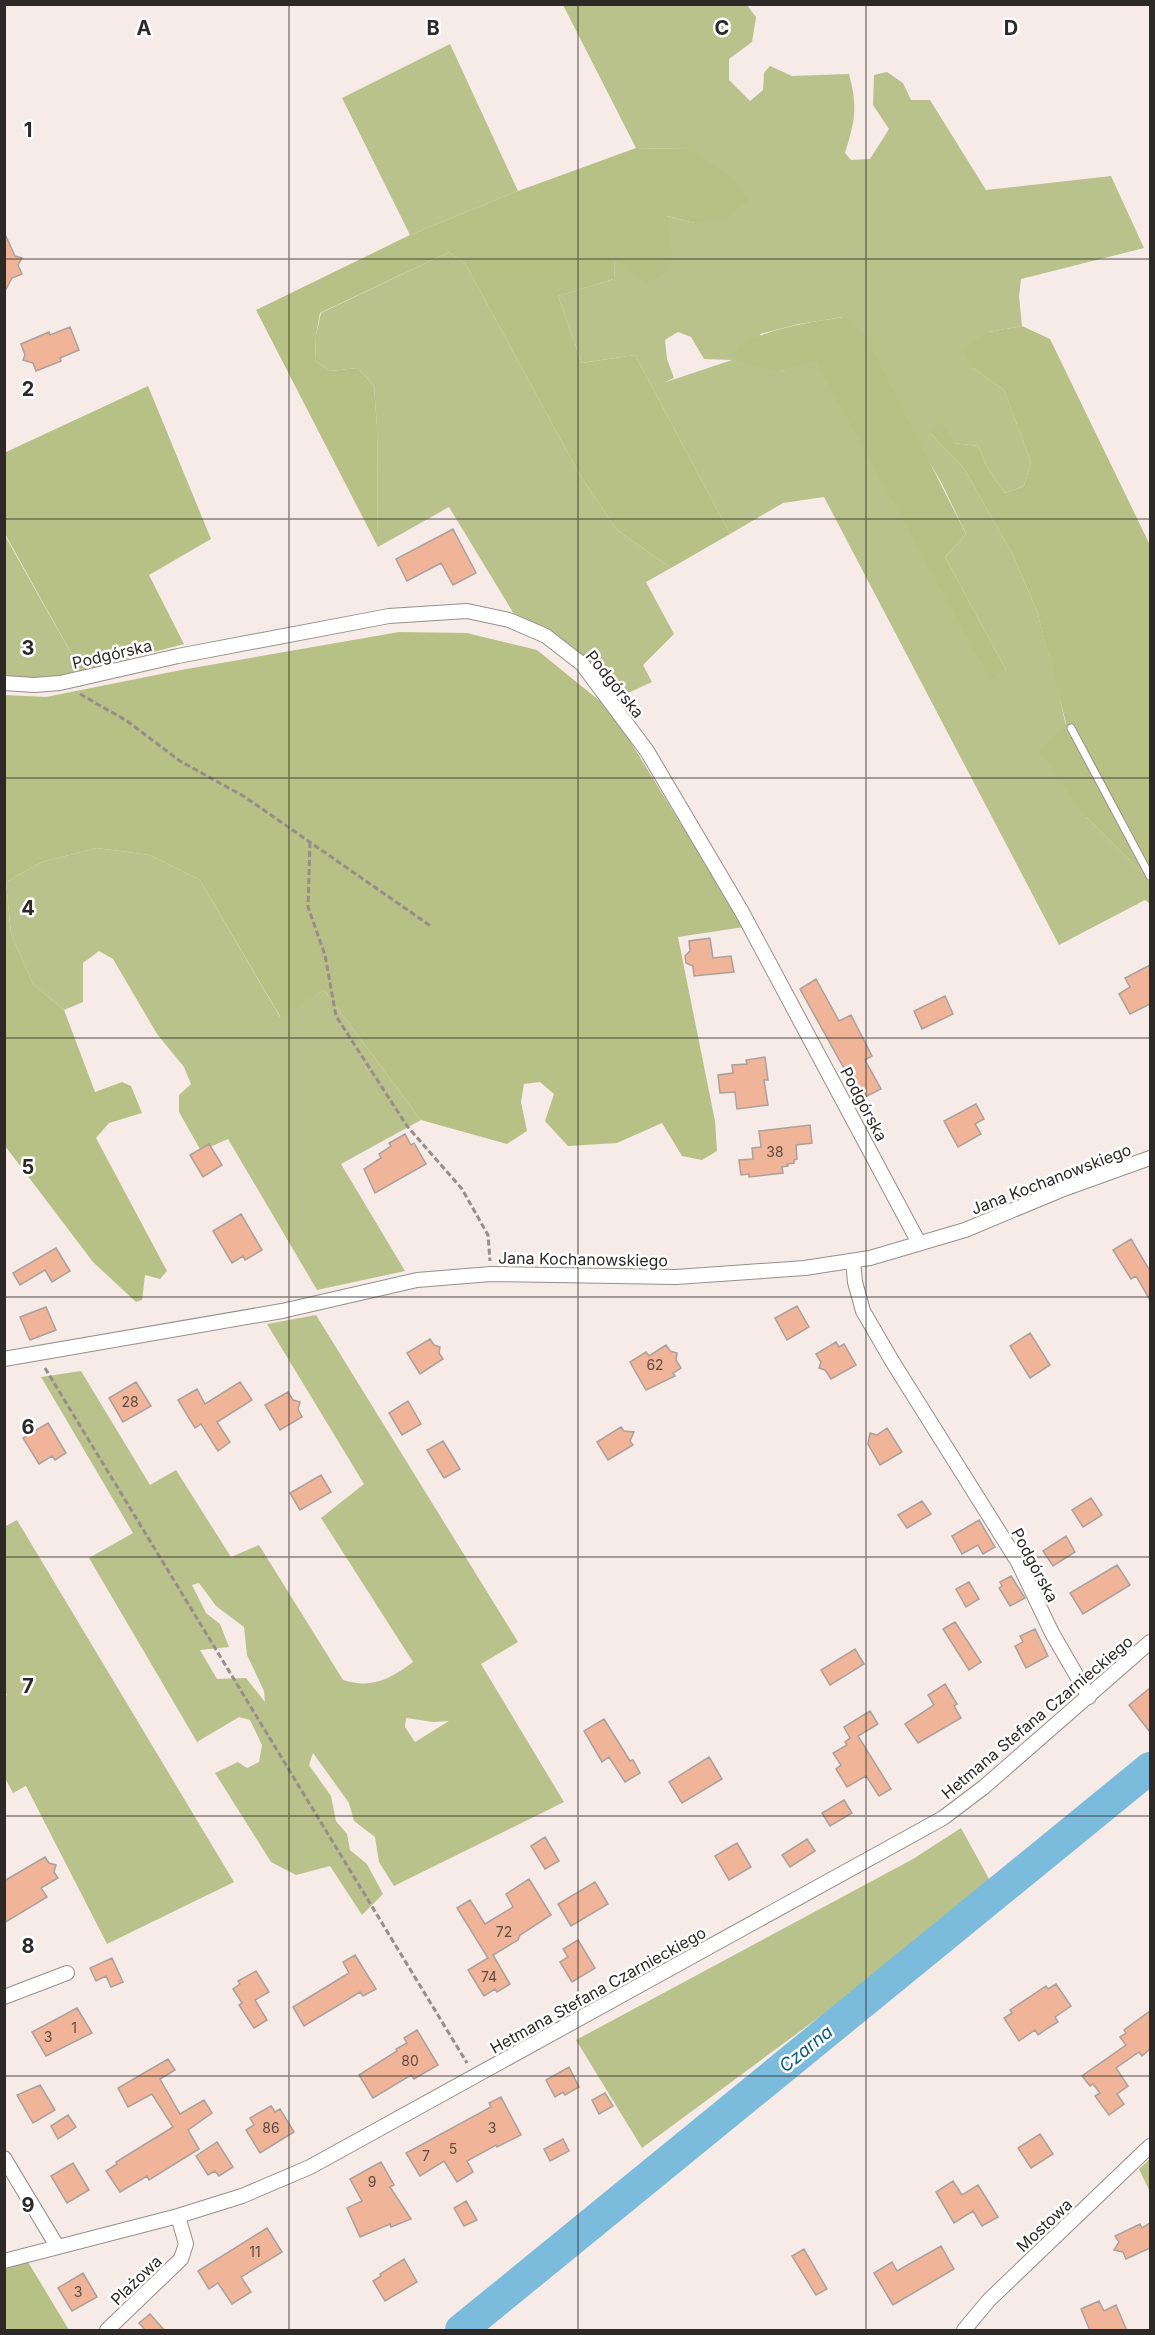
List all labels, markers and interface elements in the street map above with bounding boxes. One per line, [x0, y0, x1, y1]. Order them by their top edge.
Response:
text: A [137, 16, 152, 40]
text: B [426, 16, 440, 40]
text: C [715, 16, 729, 40]
text: D [1004, 16, 1018, 40]
text: 1 [24, 118, 32, 142]
text: 2 [22, 377, 34, 401]
street label: Podgórska [70, 635, 154, 673]
text: 3 [22, 636, 34, 660]
street label: Podgórska [582, 646, 648, 722]
text: 4 [21, 896, 35, 920]
street label: Podgórska [836, 1063, 892, 1145]
street label: Jana Kochanowskiego [968, 1139, 1134, 1219]
house number: 38 [766, 1143, 784, 1160]
text: 5 [22, 1155, 34, 1179]
street label: Jana Kochanowskiego [498, 1248, 668, 1270]
house number: 62 [646, 1356, 664, 1373]
house number: 28 [121, 1393, 139, 1410]
text: 6 [22, 1415, 35, 1439]
street label: Podgórska [1007, 1524, 1063, 1606]
street label: Hetmana Stefana Czarnieckiego [937, 1631, 1137, 1803]
text: 7 [22, 1674, 34, 1698]
street label: Hetmana Stefana Czarnieckiego [487, 1922, 709, 2058]
house number: 72 [496, 1923, 512, 1940]
text: 8 [21, 1934, 35, 1958]
house number: 74 [481, 1968, 497, 1985]
house number: 1 [71, 2019, 77, 2036]
water label: Czarna [775, 2021, 837, 2076]
house number: 3 [44, 2028, 52, 2045]
house number: 80 [401, 2052, 419, 2069]
house number: 86 [262, 2119, 280, 2136]
house number: 3 [488, 2119, 496, 2136]
house number: 5 [449, 2140, 457, 2157]
house number: 7 [422, 2147, 430, 2164]
house number: 9 [368, 2173, 376, 2190]
text: 9 [22, 2193, 35, 2217]
street label: Mostowa [1012, 2194, 1076, 2256]
house number: 11 [249, 2243, 261, 2260]
street label: Plażowa [106, 2251, 166, 2309]
house number: 3 [74, 2283, 82, 2300]

